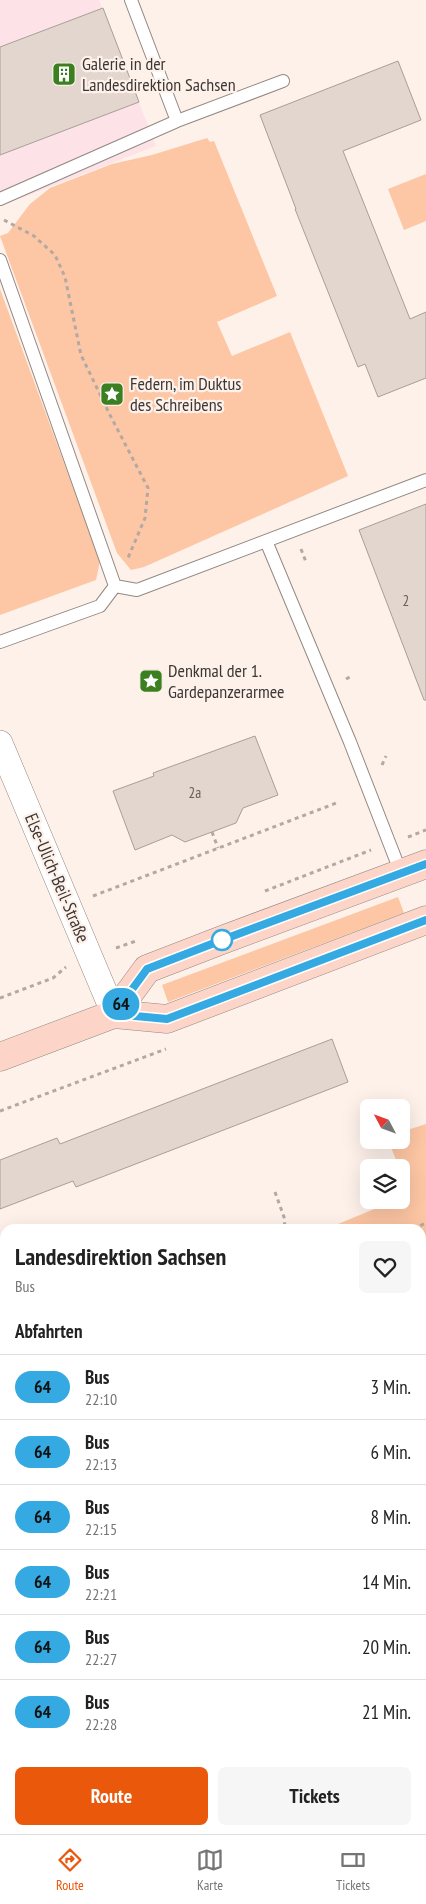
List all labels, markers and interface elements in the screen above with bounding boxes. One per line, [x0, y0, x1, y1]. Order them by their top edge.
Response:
place label: Galerie in der Landesdirektion Sachsen [82, 52, 236, 96]
building icon: Galerie in der Landesdirektion Sachsen [51, 61, 77, 87]
place label: Federn, im Duktus des Schreibens [130, 372, 241, 416]
place icon: Federn, im Duktus des Schreibens [99, 381, 125, 407]
house number: 2 [403, 591, 409, 610]
place label: Denkmal der 1. Gardepanzerarmee [168, 659, 284, 703]
place icon: Denkmal der 1. Gardepanzerarmee [138, 668, 164, 694]
house number: 2a [189, 783, 201, 802]
street label: Else-Ulich-Beil-Straße [20, 810, 95, 946]
unlabelled marker [211, 929, 233, 951]
line badge: 64 [98, 988, 144, 1020]
text: 64 [112, 992, 130, 1015]
north arrow [360, 1099, 410, 1149]
map controls [360, 1099, 410, 1209]
button: layers [360, 1159, 410, 1209]
text: Landesdirektion Sachsen [15, 1241, 226, 1272]
button: heart [359, 1241, 411, 1293]
text: Bus [15, 1276, 35, 1296]
text: Abfahrten [15, 1319, 82, 1343]
text: Bus [85, 1365, 109, 1389]
text: 64 [34, 1375, 51, 1398]
text: 3 Min. [370, 1375, 411, 1399]
text: 22:10 [85, 1389, 117, 1409]
text: Bus [85, 1430, 109, 1454]
text: 64 [34, 1440, 51, 1463]
text: 6 Min. [370, 1440, 411, 1464]
text: 22:13 [85, 1454, 117, 1474]
text: Bus [85, 1495, 109, 1519]
text: 64 [34, 1505, 51, 1528]
text: 8 Min. [370, 1505, 411, 1529]
text: 22:15 [85, 1519, 117, 1539]
text: Bus [85, 1560, 109, 1584]
text: 64 [34, 1570, 51, 1593]
text: 14 Min. [362, 1570, 411, 1594]
text: 22:21 [85, 1584, 117, 1604]
text: Bus [85, 1625, 109, 1649]
text: 64 [34, 1635, 51, 1658]
text: 20 Min. [362, 1635, 411, 1659]
text: 22:27 [85, 1649, 117, 1669]
text: Bus [85, 1690, 109, 1714]
text: 64 [34, 1700, 51, 1723]
text: 21 Min. [362, 1700, 411, 1724]
text: 22:28 [85, 1714, 117, 1734]
button: Route [15, 1767, 208, 1825]
button: Tickets [218, 1767, 411, 1825]
tab: Route [56, 1846, 84, 1894]
tab: Karte [196, 1846, 224, 1894]
tab: Tickets [336, 1846, 370, 1894]

